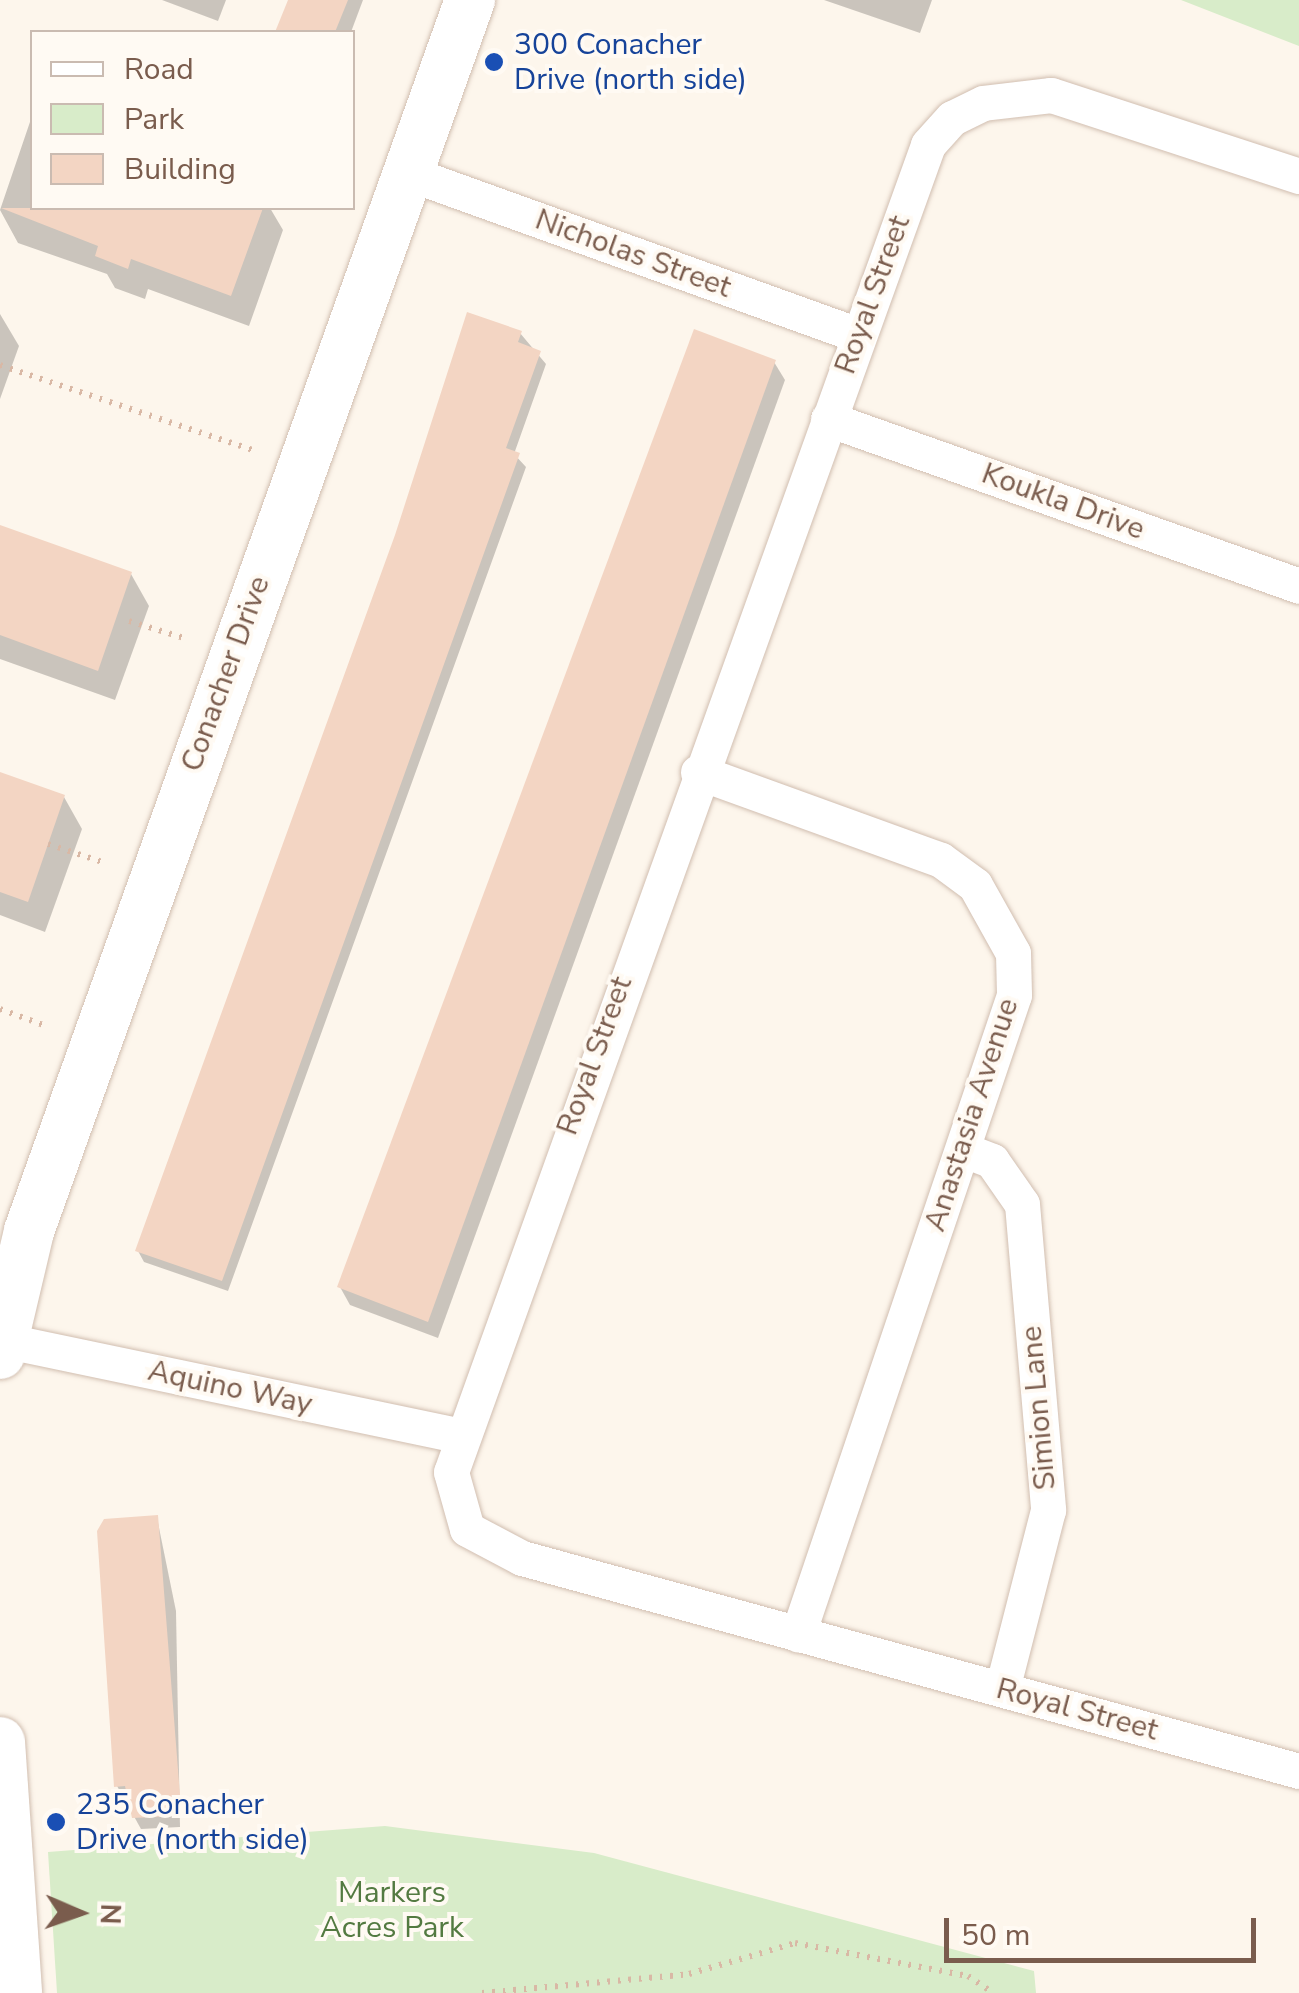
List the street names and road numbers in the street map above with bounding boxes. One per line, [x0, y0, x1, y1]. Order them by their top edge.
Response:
street label: Nicholas Street [530, 202, 736, 306]
street label: Royal Street [828, 211, 918, 379]
street label: Koukla Drive [977, 456, 1149, 548]
street label: Conacher Drive [174, 571, 278, 777]
street label: Royal Street [550, 972, 640, 1140]
street label: Anastasia Avenue [917, 994, 1027, 1236]
street label: Simion Lane [1014, 1324, 1064, 1492]
street label: Aquino Way [145, 1353, 315, 1423]
street label: Royal Street [992, 1671, 1162, 1749]

